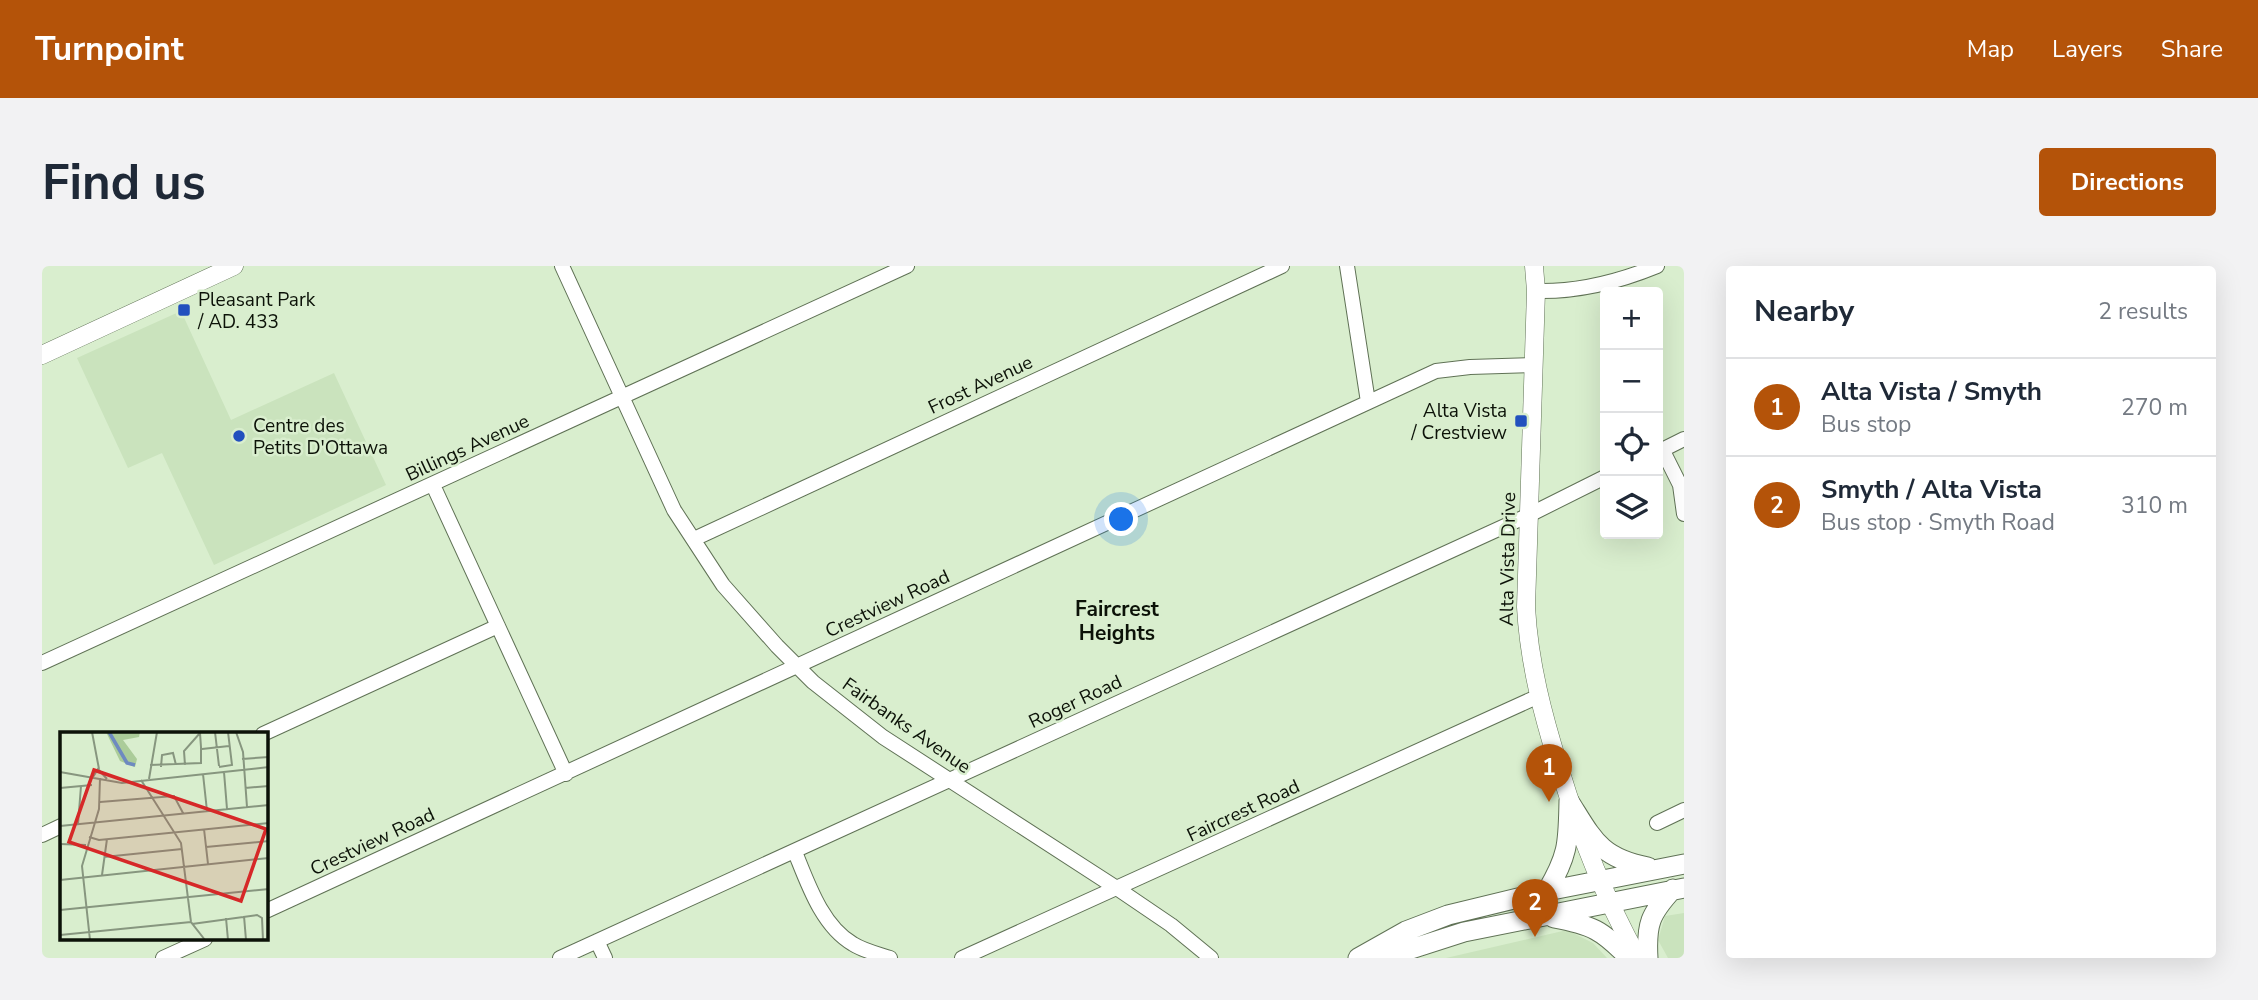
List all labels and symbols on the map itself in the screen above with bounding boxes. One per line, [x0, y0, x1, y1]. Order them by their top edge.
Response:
place label: Pleasant Park / AD. 433 [197, 287, 316, 335]
marker: Pleasant Park / AD. 433 [176, 302, 192, 318]
street label: Frost Avenue [924, 349, 1037, 421]
place label: Alta Vista / Crestview [1410, 398, 1507, 446]
street label: Billings Avenue [401, 408, 533, 488]
place label: Centre des Petits D'Ottawa [253, 413, 388, 461]
marker: Alta Vista / Crestview [1513, 413, 1529, 429]
marker: Centre des Petits D'Ottawa [231, 428, 247, 444]
street label: Alta Vista Drive [1494, 492, 1522, 626]
your location [1104, 502, 1138, 536]
street label: Crestview Road [821, 564, 954, 644]
district label: Faircrest Heights [1075, 595, 1160, 647]
street label: Roger Road [1025, 669, 1126, 735]
street label: Fairbanks Avenue [837, 672, 976, 780]
inset map [60, 732, 268, 940]
pin: 1 [1526, 744, 1572, 802]
street label: Faircrest Road [1183, 773, 1304, 848]
street label: Crestview Road [306, 802, 439, 882]
pin: 2 [1512, 879, 1558, 937]

